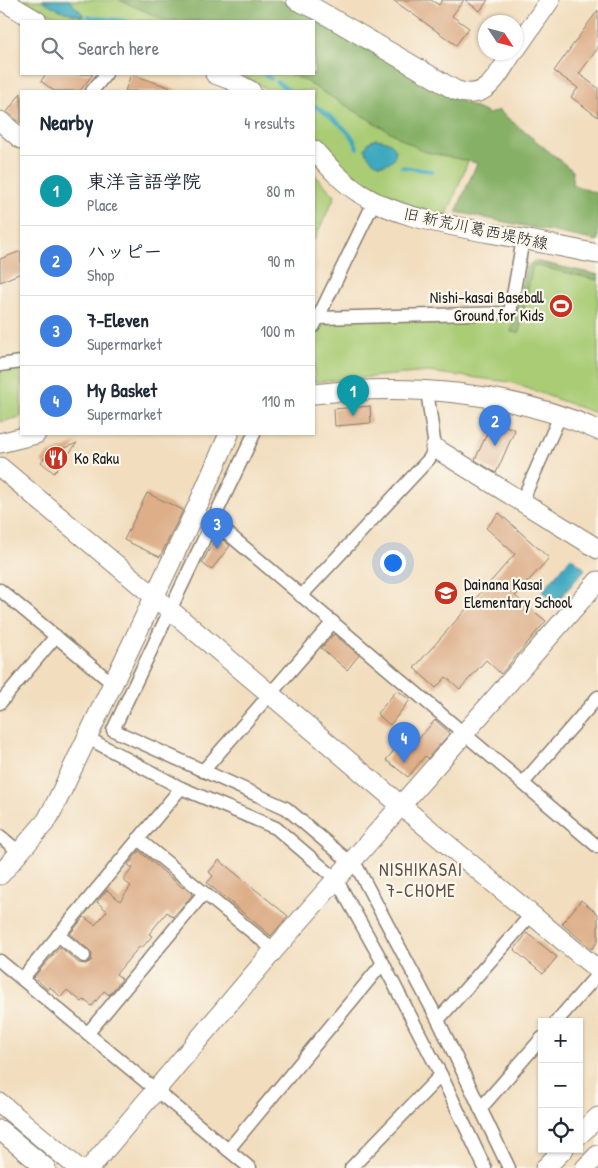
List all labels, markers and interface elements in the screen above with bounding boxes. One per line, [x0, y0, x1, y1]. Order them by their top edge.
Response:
north arrow [478, 15, 523, 60]
search box [20, 20, 315, 75]
icon: search [38, 34, 66, 62]
text: Search here [78, 35, 159, 61]
text: Nearby [40, 108, 93, 137]
text: 4 results [244, 112, 295, 134]
text: 東洋言語学院 [87, 168, 201, 194]
text: 1 [53, 180, 59, 202]
text: 80 m [266, 180, 295, 202]
text: Place [87, 194, 118, 216]
street label: 旧 新荒川葛西堤防線 [401, 202, 551, 254]
text: ハッピー [87, 238, 162, 264]
text: 2 [52, 250, 60, 272]
text: 90 m [267, 250, 295, 272]
text: Shop [87, 264, 114, 286]
place label: Nishi-kasai Baseball Ground for Kids [430, 286, 544, 326]
sports icon: Nishi-kasai Baseball Ground for Kids [548, 293, 574, 319]
text: 7-Eleven [87, 307, 149, 333]
text: 3 [52, 320, 60, 342]
text: 100 m [260, 320, 295, 342]
text: Supermarket [87, 333, 162, 355]
pin: 1 [337, 375, 369, 416]
text: My Basket [87, 377, 157, 403]
text: 4 [53, 390, 59, 412]
text: 110 m [262, 390, 295, 412]
text: Supermarket [87, 403, 162, 425]
pin: 2 [479, 405, 511, 446]
restaurant icon: Ko Raku [43, 445, 69, 471]
place label: Ko Raku [74, 447, 120, 469]
pin: 3 [201, 508, 233, 549]
your location [380, 550, 406, 576]
place label: Dainana Kasai Elementary School [464, 573, 573, 613]
school or university icon: Dainana Kasai Elementary School [433, 580, 459, 606]
pin: 4 [388, 722, 420, 763]
district label: NISHIKASAI 7-CHOME [379, 857, 463, 903]
map controls [538, 1018, 583, 1153]
button: + [538, 1018, 583, 1063]
button: − [538, 1063, 583, 1108]
button: locate [538, 1108, 583, 1153]

